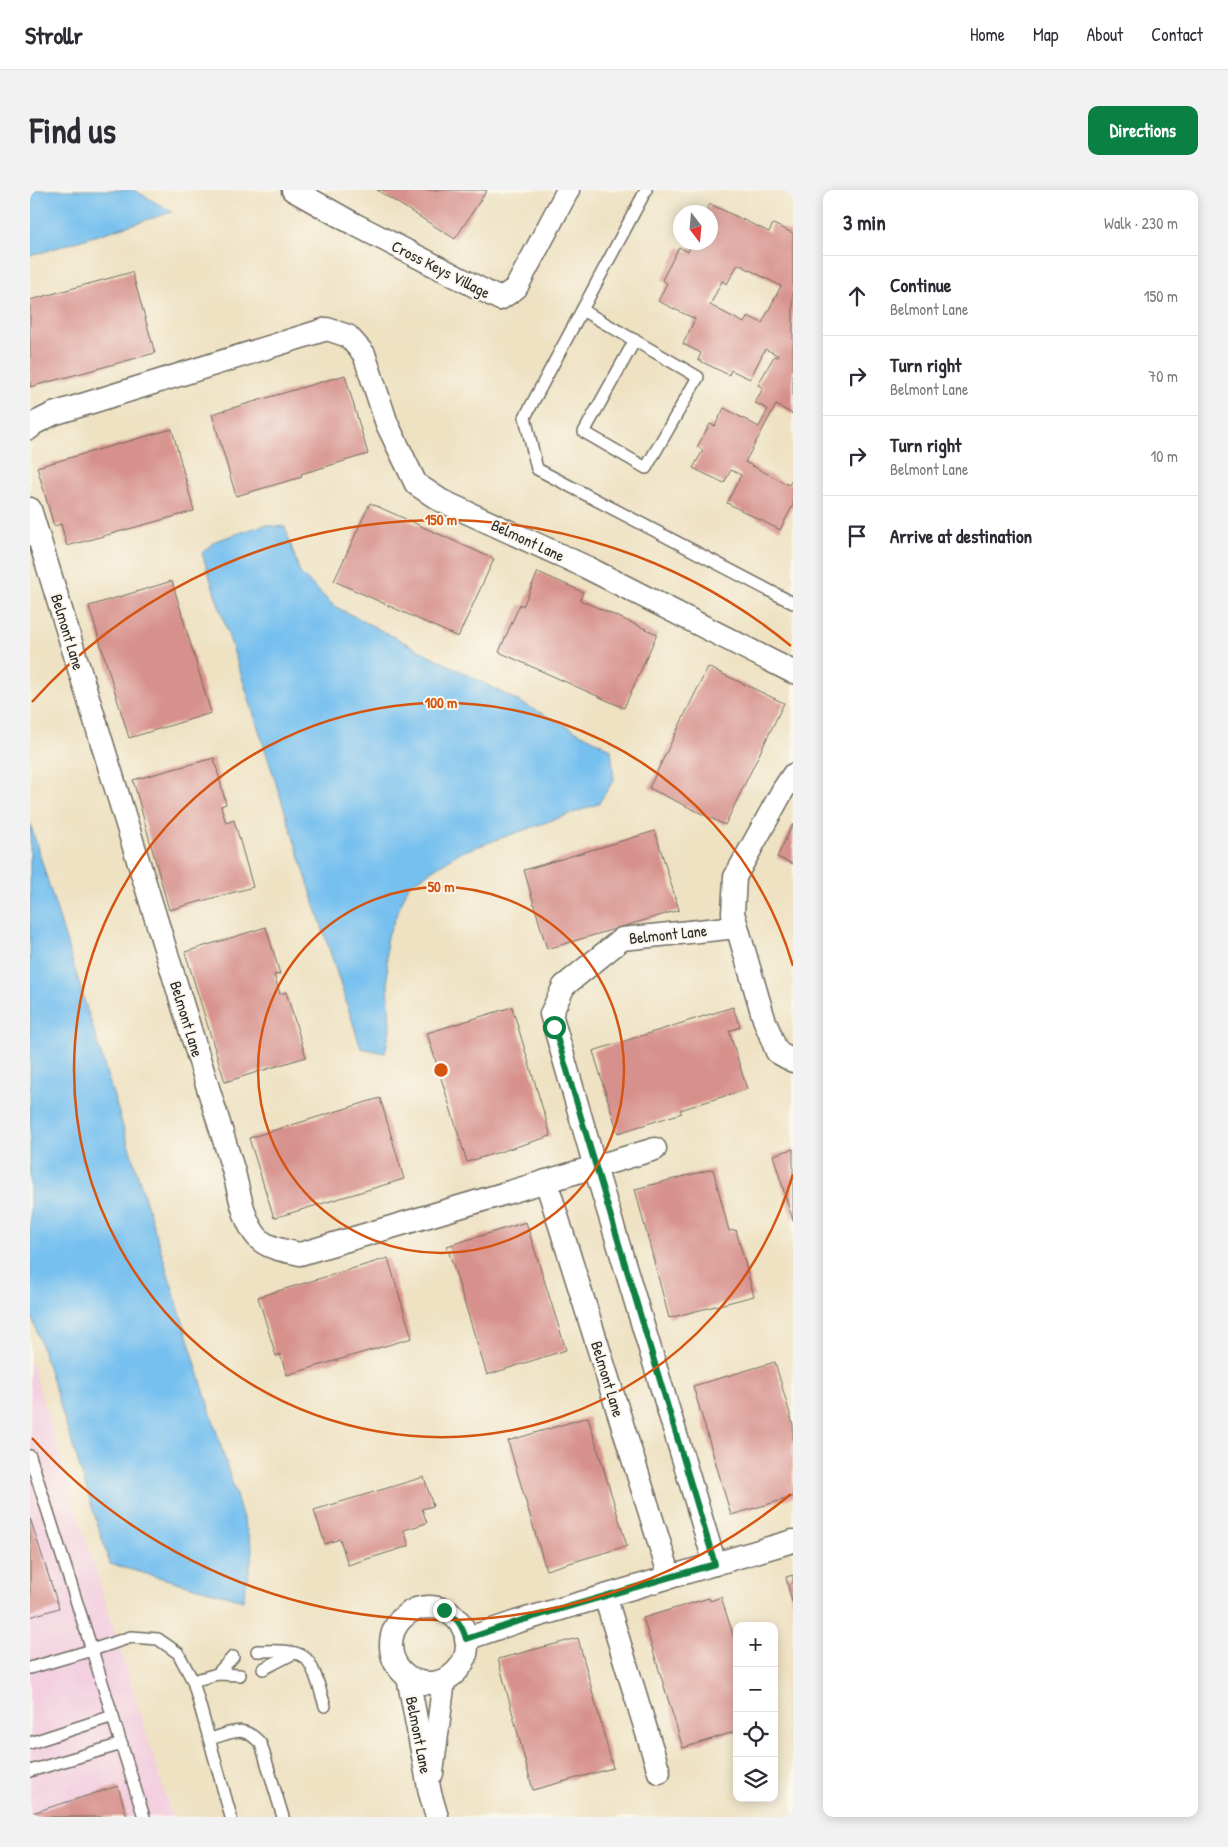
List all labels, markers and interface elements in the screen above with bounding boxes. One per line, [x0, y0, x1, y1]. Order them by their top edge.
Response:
text: Strollr [25, 19, 83, 51]
text: Home [970, 22, 1005, 47]
text: Map [1033, 22, 1058, 47]
text: About [1086, 22, 1123, 47]
text: Contact [1151, 22, 1203, 47]
button: Directions [1088, 106, 1198, 155]
text: Find us [30, 107, 116, 154]
north arrow [673, 205, 718, 250]
text: 3 min [843, 208, 886, 237]
text: Walk · 230 m [1104, 212, 1178, 234]
street label: Cross Keys Village [388, 235, 495, 304]
text: Continue [890, 272, 951, 298]
icon: ahead [843, 282, 871, 310]
text: 150 m [1144, 285, 1178, 307]
text: Belmont Lane [890, 298, 968, 320]
text: Turn right [890, 352, 961, 378]
icon: right [843, 362, 871, 390]
text: 70 m [1148, 365, 1178, 387]
text: Belmont Lane [890, 378, 968, 400]
text: Turn right [890, 432, 961, 458]
icon: right [843, 442, 871, 470]
text: 10 m [1150, 445, 1178, 467]
text: Belmont Lane [890, 458, 968, 480]
text: 150 m [425, 509, 457, 530]
street label: Belmont Lane [488, 513, 569, 567]
icon: arrive [843, 522, 871, 550]
text: Arrive at destination [890, 523, 1032, 549]
street label: Belmont Lane [46, 591, 90, 673]
text: 100 m [425, 692, 457, 713]
text: 50 m [428, 876, 454, 897]
street label: Belmont Lane [628, 919, 709, 949]
street label: Belmont Lane [165, 978, 209, 1060]
route start [543, 1016, 566, 1039]
centre of rings [432, 1061, 450, 1079]
street label: Belmont Lane [586, 1338, 630, 1420]
route end [433, 1599, 456, 1622]
map controls [733, 1622, 778, 1802]
button: + [733, 1622, 778, 1667]
button: − [733, 1667, 778, 1712]
street label: Belmont Lane [401, 1694, 437, 1776]
button: locate [733, 1712, 778, 1757]
button: layers [733, 1757, 778, 1802]

